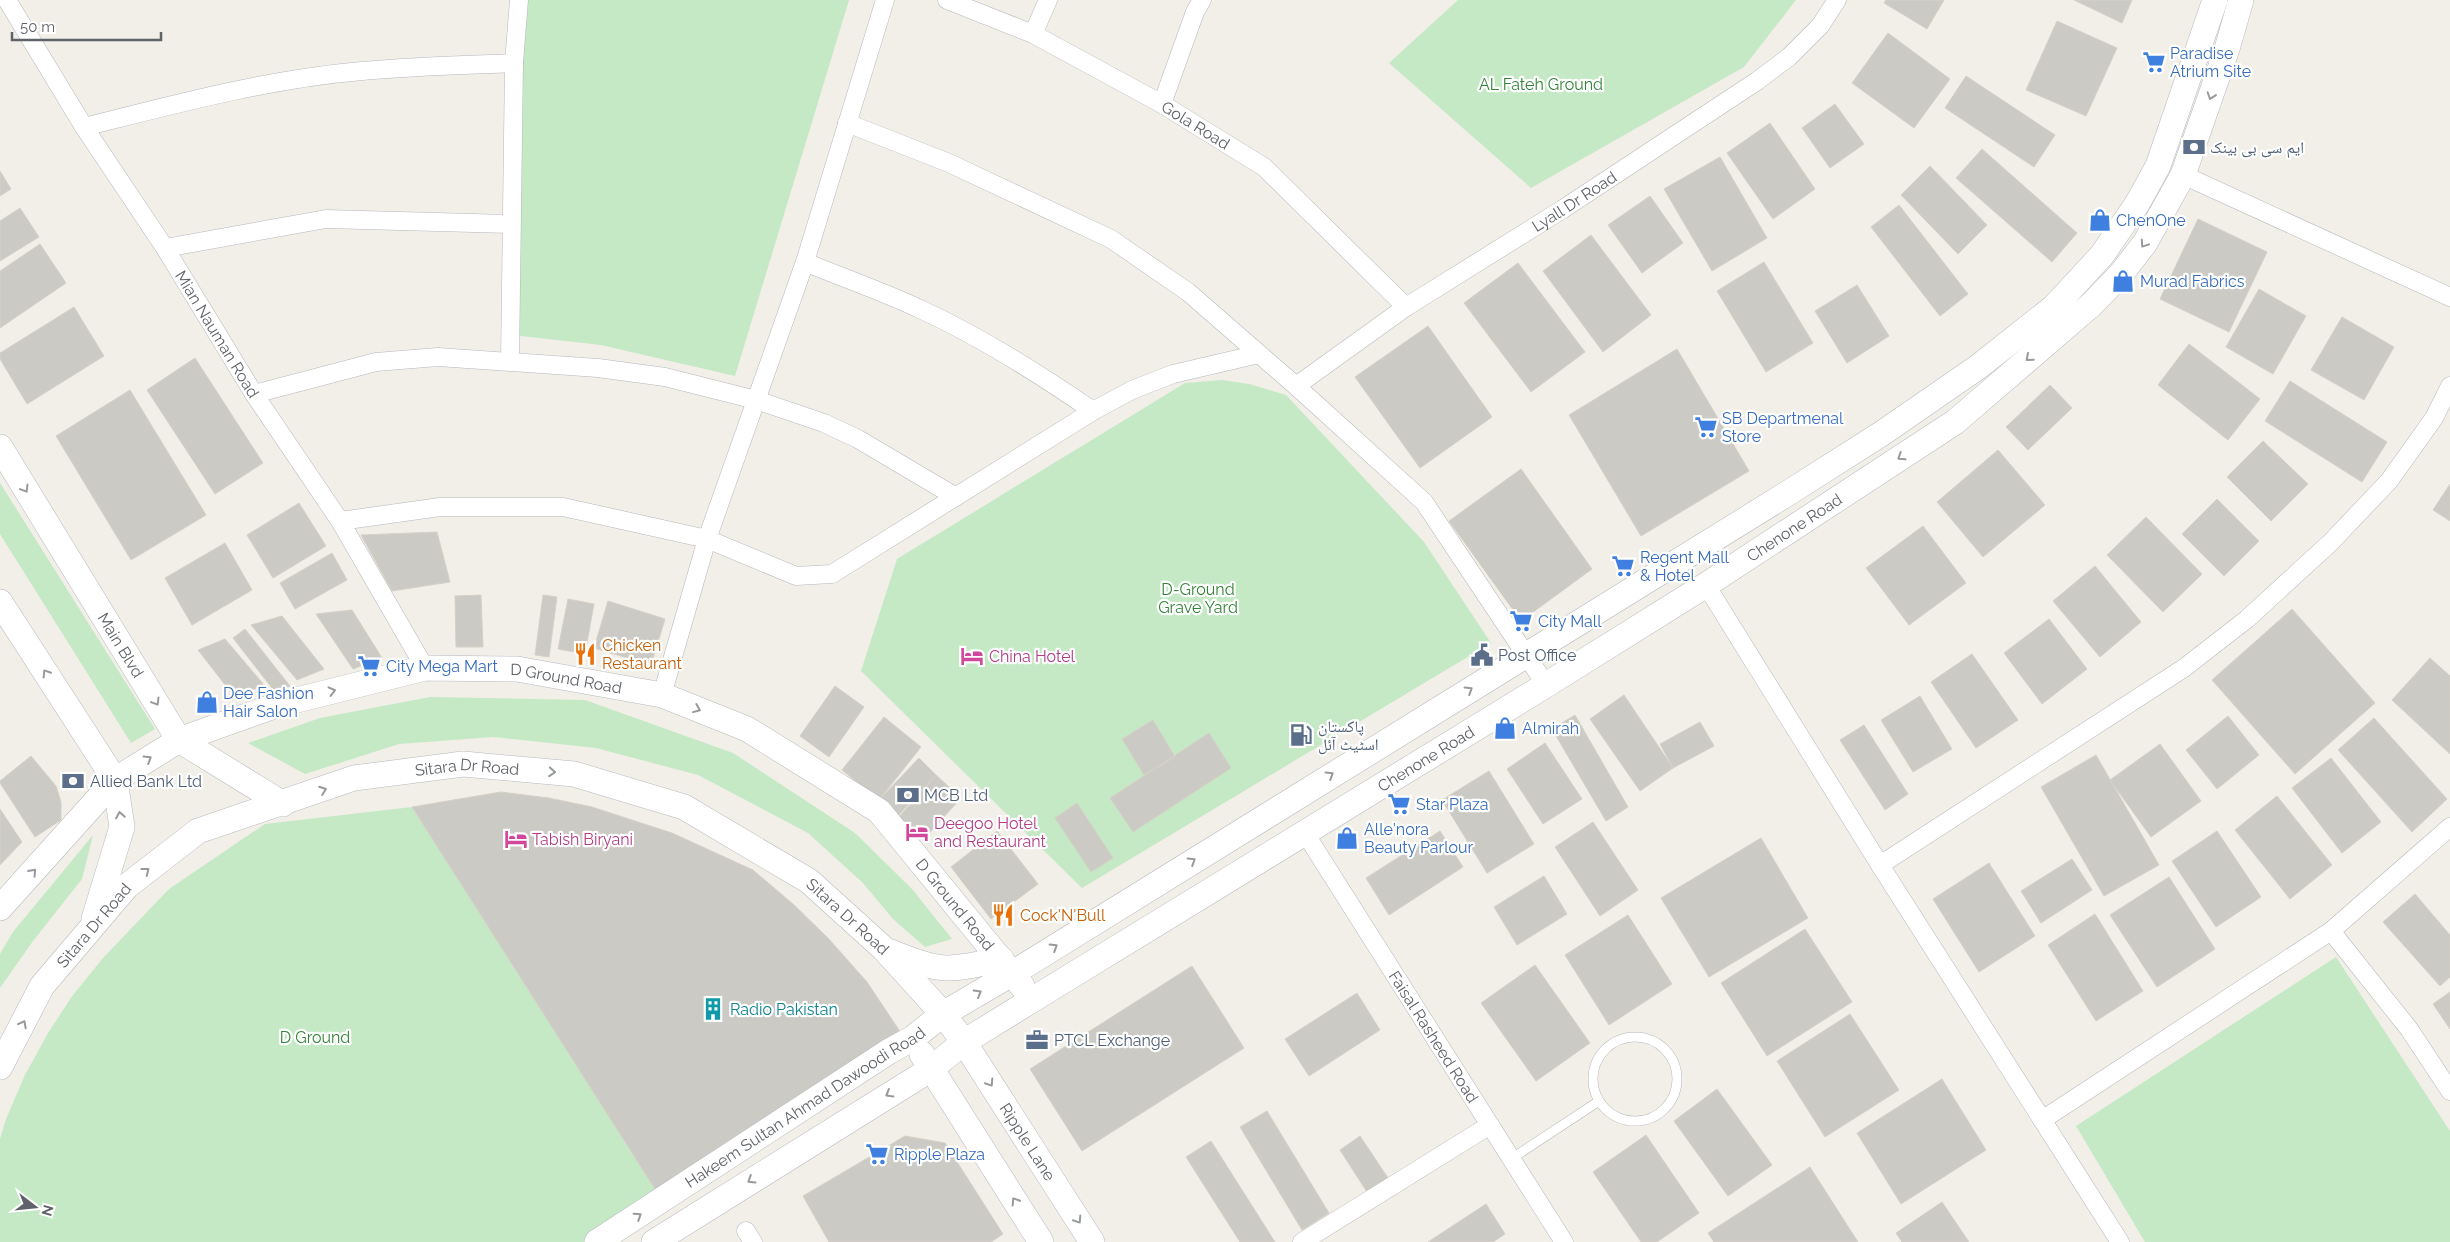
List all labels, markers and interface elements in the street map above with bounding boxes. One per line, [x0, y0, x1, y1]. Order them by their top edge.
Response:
scale bar [12, 10, 161, 42]
text: 50 m [20, 18, 55, 36]
place label: Paradise Atrium Site [2170, 44, 2251, 81]
supermarket icon: Paradise Atrium Site [2141, 49, 2167, 75]
park label: AL Fateh Ground [1479, 75, 1603, 94]
one-way arrow [2207, 92, 2217, 100]
street label: Gola Road [1158, 97, 1233, 154]
bank icon: ایم سی بی بینک [2181, 134, 2207, 160]
place label: ایم سی بی بینک [2210, 138, 2304, 158]
street label: Lyall Dr Road [1529, 167, 1620, 236]
shop icon: ChenOne [2087, 207, 2113, 233]
place label: ChenOne [2116, 211, 2186, 230]
one-way arrow [2141, 238, 2150, 248]
street label: Mian Nauman Road [171, 267, 263, 402]
shop icon: Murad Fabrics [2110, 268, 2136, 294]
place label: Murad Fabrics [2140, 272, 2245, 291]
one-way arrow [2026, 352, 2035, 361]
place label: SB Departmenal Store [1722, 409, 1844, 446]
supermarket icon: SB Departmenal Store [1693, 414, 1719, 440]
one-way arrow [1897, 451, 1907, 460]
one-way arrow [19, 483, 29, 492]
street label: Chenone Road [1743, 490, 1846, 566]
place label: Regent Mall & Hotel [1640, 548, 1730, 585]
supermarket icon: Regent Mall & Hotel [1610, 553, 1636, 579]
park label: D-Ground Grave Yard [1158, 580, 1238, 617]
supermarket icon: City Mall [1508, 608, 1534, 634]
street label: Main Blvd [94, 609, 148, 681]
place label: City Mall [1538, 612, 1602, 631]
place label: Chicken Restaurant [602, 636, 682, 673]
restaurant icon: Chicken Restaurant [572, 641, 598, 667]
public building icon: Post Office [1469, 642, 1495, 668]
hotel icon: China Hotel [959, 643, 985, 669]
place label: Post Office [1498, 646, 1576, 665]
place label: China Hotel [989, 647, 1076, 666]
supermarket icon: City Mega Mart [356, 653, 382, 679]
place label: City Mega Mart [386, 657, 498, 676]
street label: D Ground Road [510, 660, 623, 698]
one-way arrow [42, 669, 52, 678]
place label: Dee Fashion Hair Salon [223, 684, 314, 721]
one-way arrow [328, 686, 337, 697]
one-way arrow [1463, 687, 1472, 697]
shop icon: Dee Fashion Hair Salon [194, 689, 220, 715]
one-way arrow [150, 696, 159, 705]
one-way arrow [692, 703, 701, 714]
shop icon: Almirah [1492, 715, 1518, 741]
place label: پاکستان اسٹیٹ آئل [1318, 717, 1379, 755]
place label: Almirah [1522, 719, 1579, 738]
fuel station icon: پاکستان اسٹیٹ آئل [1288, 722, 1314, 748]
street label: Chenone Road [1374, 722, 1478, 796]
street label: Sitara Dr Road [414, 755, 520, 780]
one-way arrow [143, 756, 152, 766]
one-way arrow [548, 766, 556, 777]
bank icon: Allied Bank Ltd [60, 768, 86, 794]
place label: Allied Bank Ltd [90, 772, 202, 791]
one-way arrow [1325, 772, 1334, 782]
bank icon: MCB Ltd [895, 782, 921, 808]
one-way arrow [318, 786, 327, 796]
place label: MCB Ltd [924, 786, 988, 805]
supermarket icon: Star Plaza [1386, 791, 1412, 817]
place label: Star Plaza [1416, 795, 1489, 814]
one-way arrow [116, 810, 126, 819]
place label: Deegoo Hotel and Restaurant [934, 814, 1047, 851]
hotel icon: Deegoo Hotel and Restaurant [904, 819, 930, 845]
place label: Alle'nora Beauty Parlour [1364, 820, 1474, 857]
shop icon: Alle'nora Beauty Parlour [1334, 825, 1360, 851]
hotel icon: Tabish Biryani [503, 826, 529, 852]
place label: Tabish Biryani [532, 830, 633, 849]
street label: D Ground Road [912, 855, 998, 955]
one-way arrow [1187, 858, 1196, 867]
one-way arrow [27, 868, 36, 877]
one-way arrow [140, 869, 149, 877]
street label: Sitara Dr Road [802, 874, 893, 959]
street label: Sitara Dr Road [53, 879, 135, 972]
restaurant icon: Cock'N'Bull [990, 902, 1016, 928]
place label: Cock'N'Bull [1020, 906, 1106, 925]
one-way arrow [1049, 944, 1058, 954]
street label: Faisal Rasheed Road [1385, 967, 1482, 1106]
one-way arrow [973, 990, 982, 1000]
building icon: Radio Pakistan [700, 996, 726, 1022]
place label: Radio Pakistan [730, 1000, 838, 1019]
one-way arrow [17, 1020, 27, 1029]
street label: Hakeem Sultan Ahmad Dawoodi Road [682, 1023, 929, 1192]
office icon: PTCL Exchange [1024, 1027, 1050, 1053]
park label: D Ground [280, 1028, 350, 1047]
place label: PTCL Exchange [1054, 1031, 1170, 1050]
one-way arrow [984, 1078, 994, 1087]
one-way arrow [886, 1088, 895, 1098]
street label: Ripple Lane [996, 1100, 1059, 1184]
supermarket icon: Ripple Plaza [864, 1141, 890, 1167]
place label: Ripple Plaza [894, 1145, 985, 1164]
one-way arrow [748, 1174, 757, 1184]
north arrow [10, 1182, 60, 1232]
one-way arrow [1012, 1197, 1021, 1206]
text: N [38, 1203, 57, 1218]
one-way arrow [632, 1213, 641, 1222]
one-way arrow [1072, 1215, 1082, 1224]

